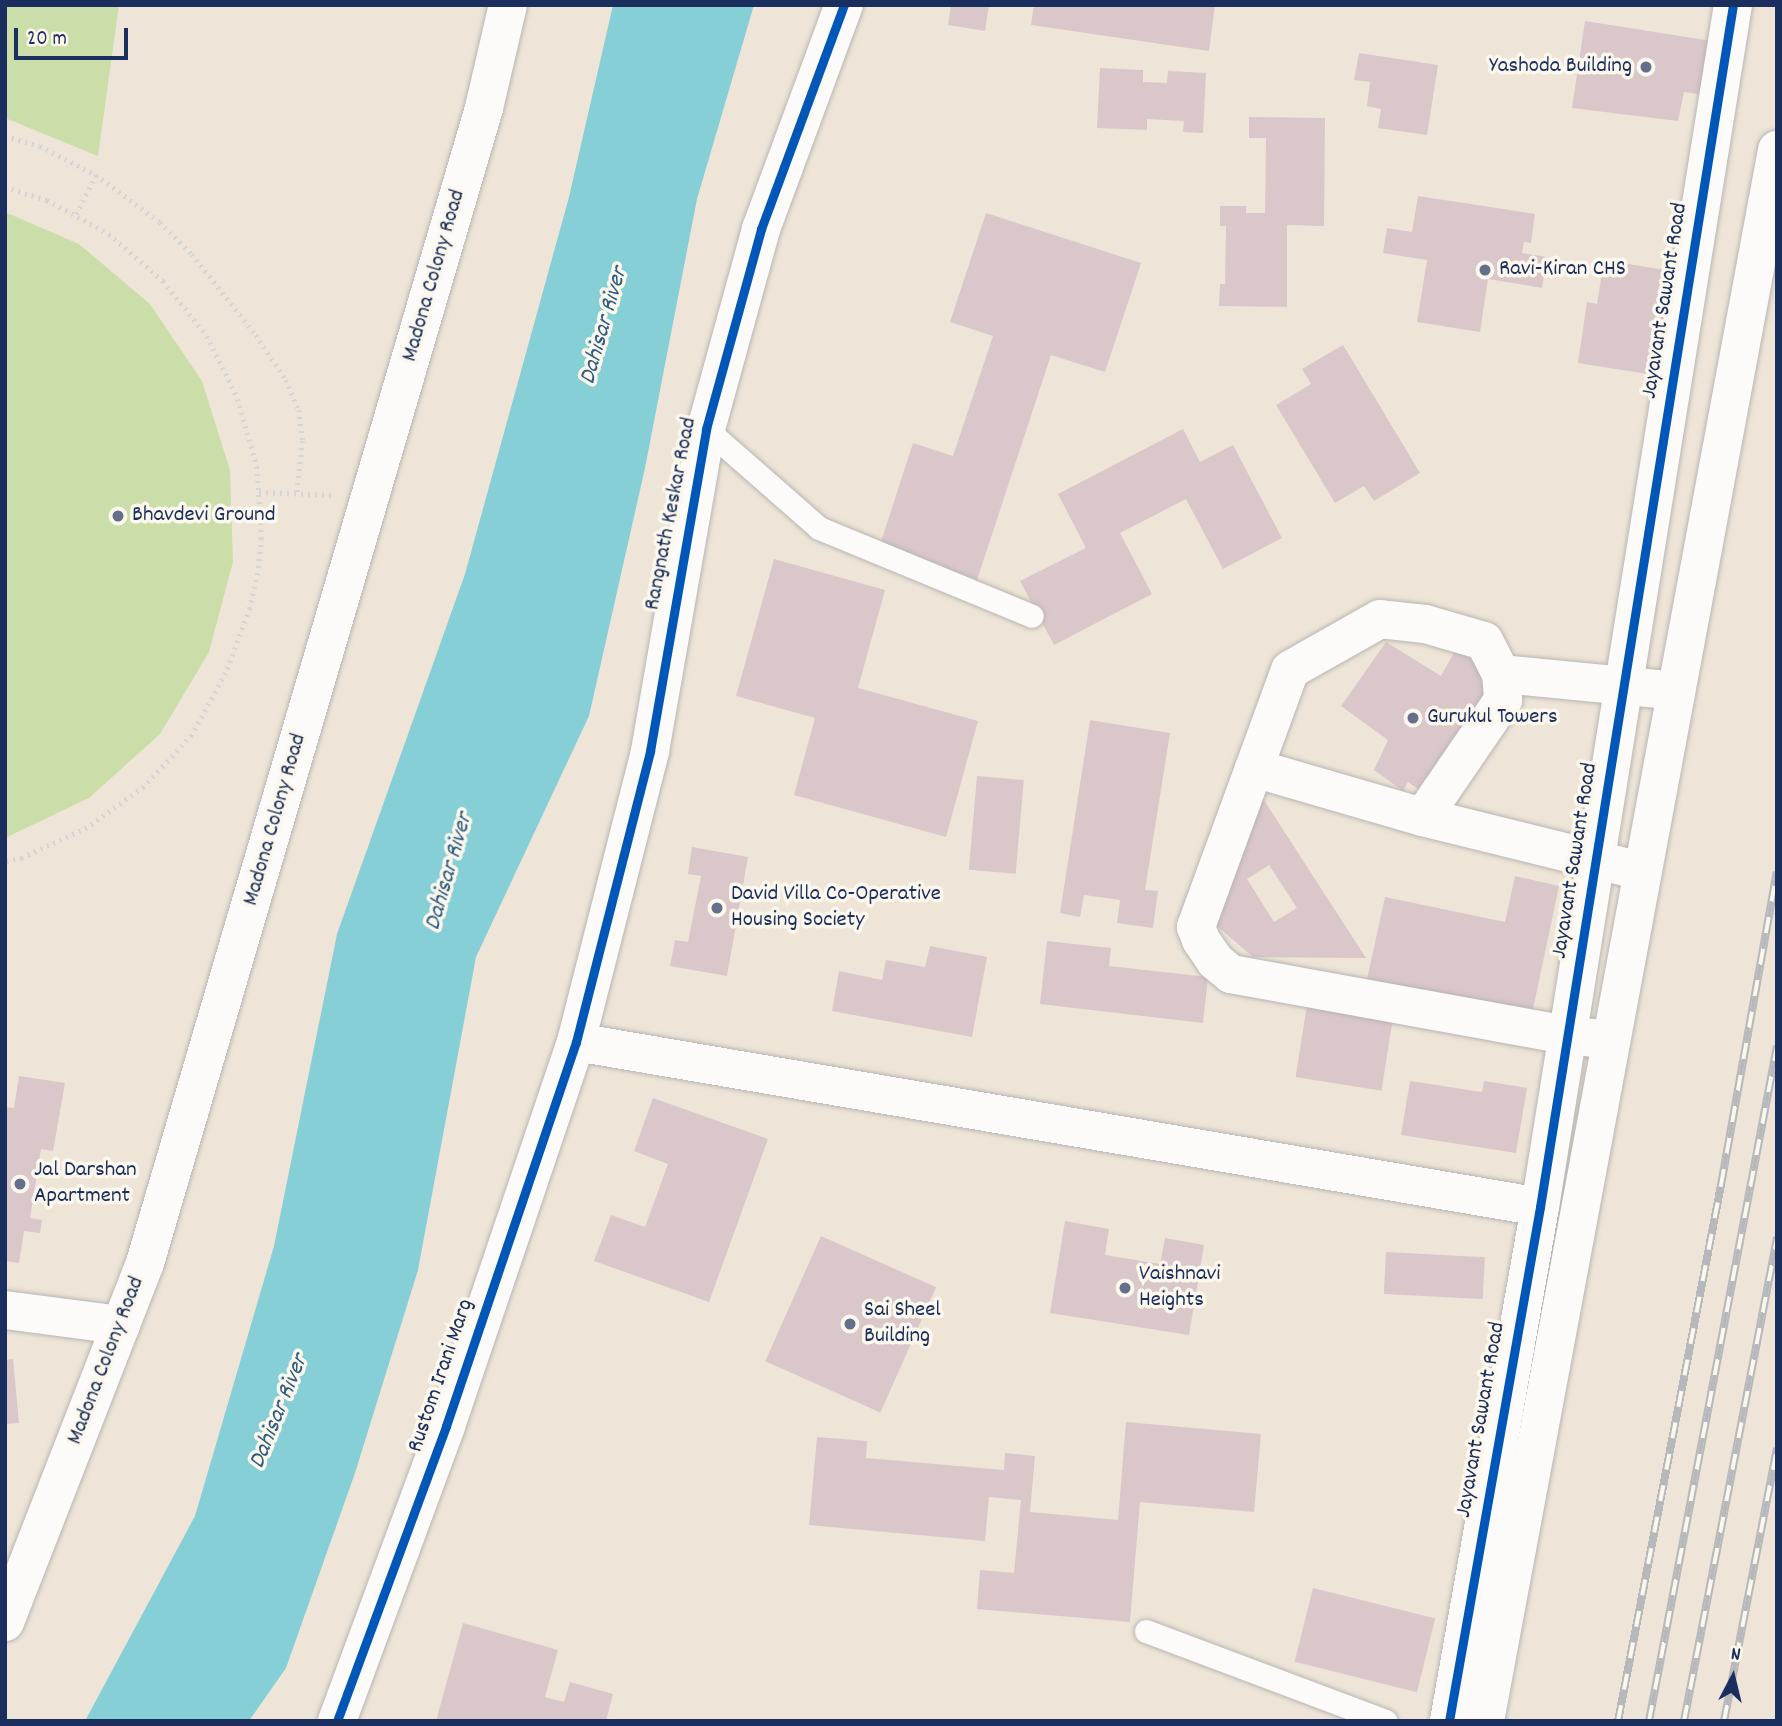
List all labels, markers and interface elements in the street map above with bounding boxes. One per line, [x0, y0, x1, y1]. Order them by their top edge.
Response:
scale bar [18, 14, 131, 58]
text: 20 m [27, 25, 67, 55]
place label: Yashoda Building [1489, 53, 1632, 81]
marker: Yashoda Building [1638, 59, 1654, 75]
street label: Madona Colony Road [397, 187, 473, 365]
street label: Jayavant Sawant Road [1637, 201, 1695, 401]
place label: Ravi-Kiran CHS [1499, 256, 1626, 284]
marker: Ravi-Kiran CHS [1477, 262, 1493, 278]
water label: Dahisar River [575, 264, 635, 388]
street label: Rangnath Keskar Road [640, 415, 704, 613]
place label: Bhavdevi Ground [132, 502, 275, 530]
marker: Bhavdevi Ground [110, 508, 126, 524]
place label: Gurukul Towers [1427, 704, 1558, 732]
marker: Gurukul Towers [1405, 710, 1421, 726]
street label: Madona Colony Road [238, 731, 314, 909]
street label: Jayavant Sawant Road [1547, 761, 1605, 961]
water label: Dahisar River [420, 810, 480, 934]
place label: David Villa Co-Operative Housing Society [731, 881, 941, 935]
marker: David Villa Co-Operative Housing Society [709, 900, 725, 916]
place label: Jal Darshan Apartment [34, 1157, 137, 1211]
marker: Jal Darshan Apartment [12, 1176, 28, 1192]
place label: Vaishnavi Heights [1139, 1261, 1220, 1315]
street label: Madona Colony Road [62, 1273, 152, 1449]
marker: Vaishnavi Heights [1117, 1280, 1133, 1296]
street label: Rustom Irani Marg [403, 1296, 481, 1456]
place label: Sai Sheel Building [864, 1297, 941, 1351]
marker: Sai Sheel Building [842, 1316, 858, 1332]
street label: Jayavant Sawant Road [1451, 1320, 1513, 1520]
water label: Dahisar River [244, 1351, 316, 1473]
north arrow [1698, 1642, 1768, 1712]
text: N [1729, 1642, 1742, 1670]

